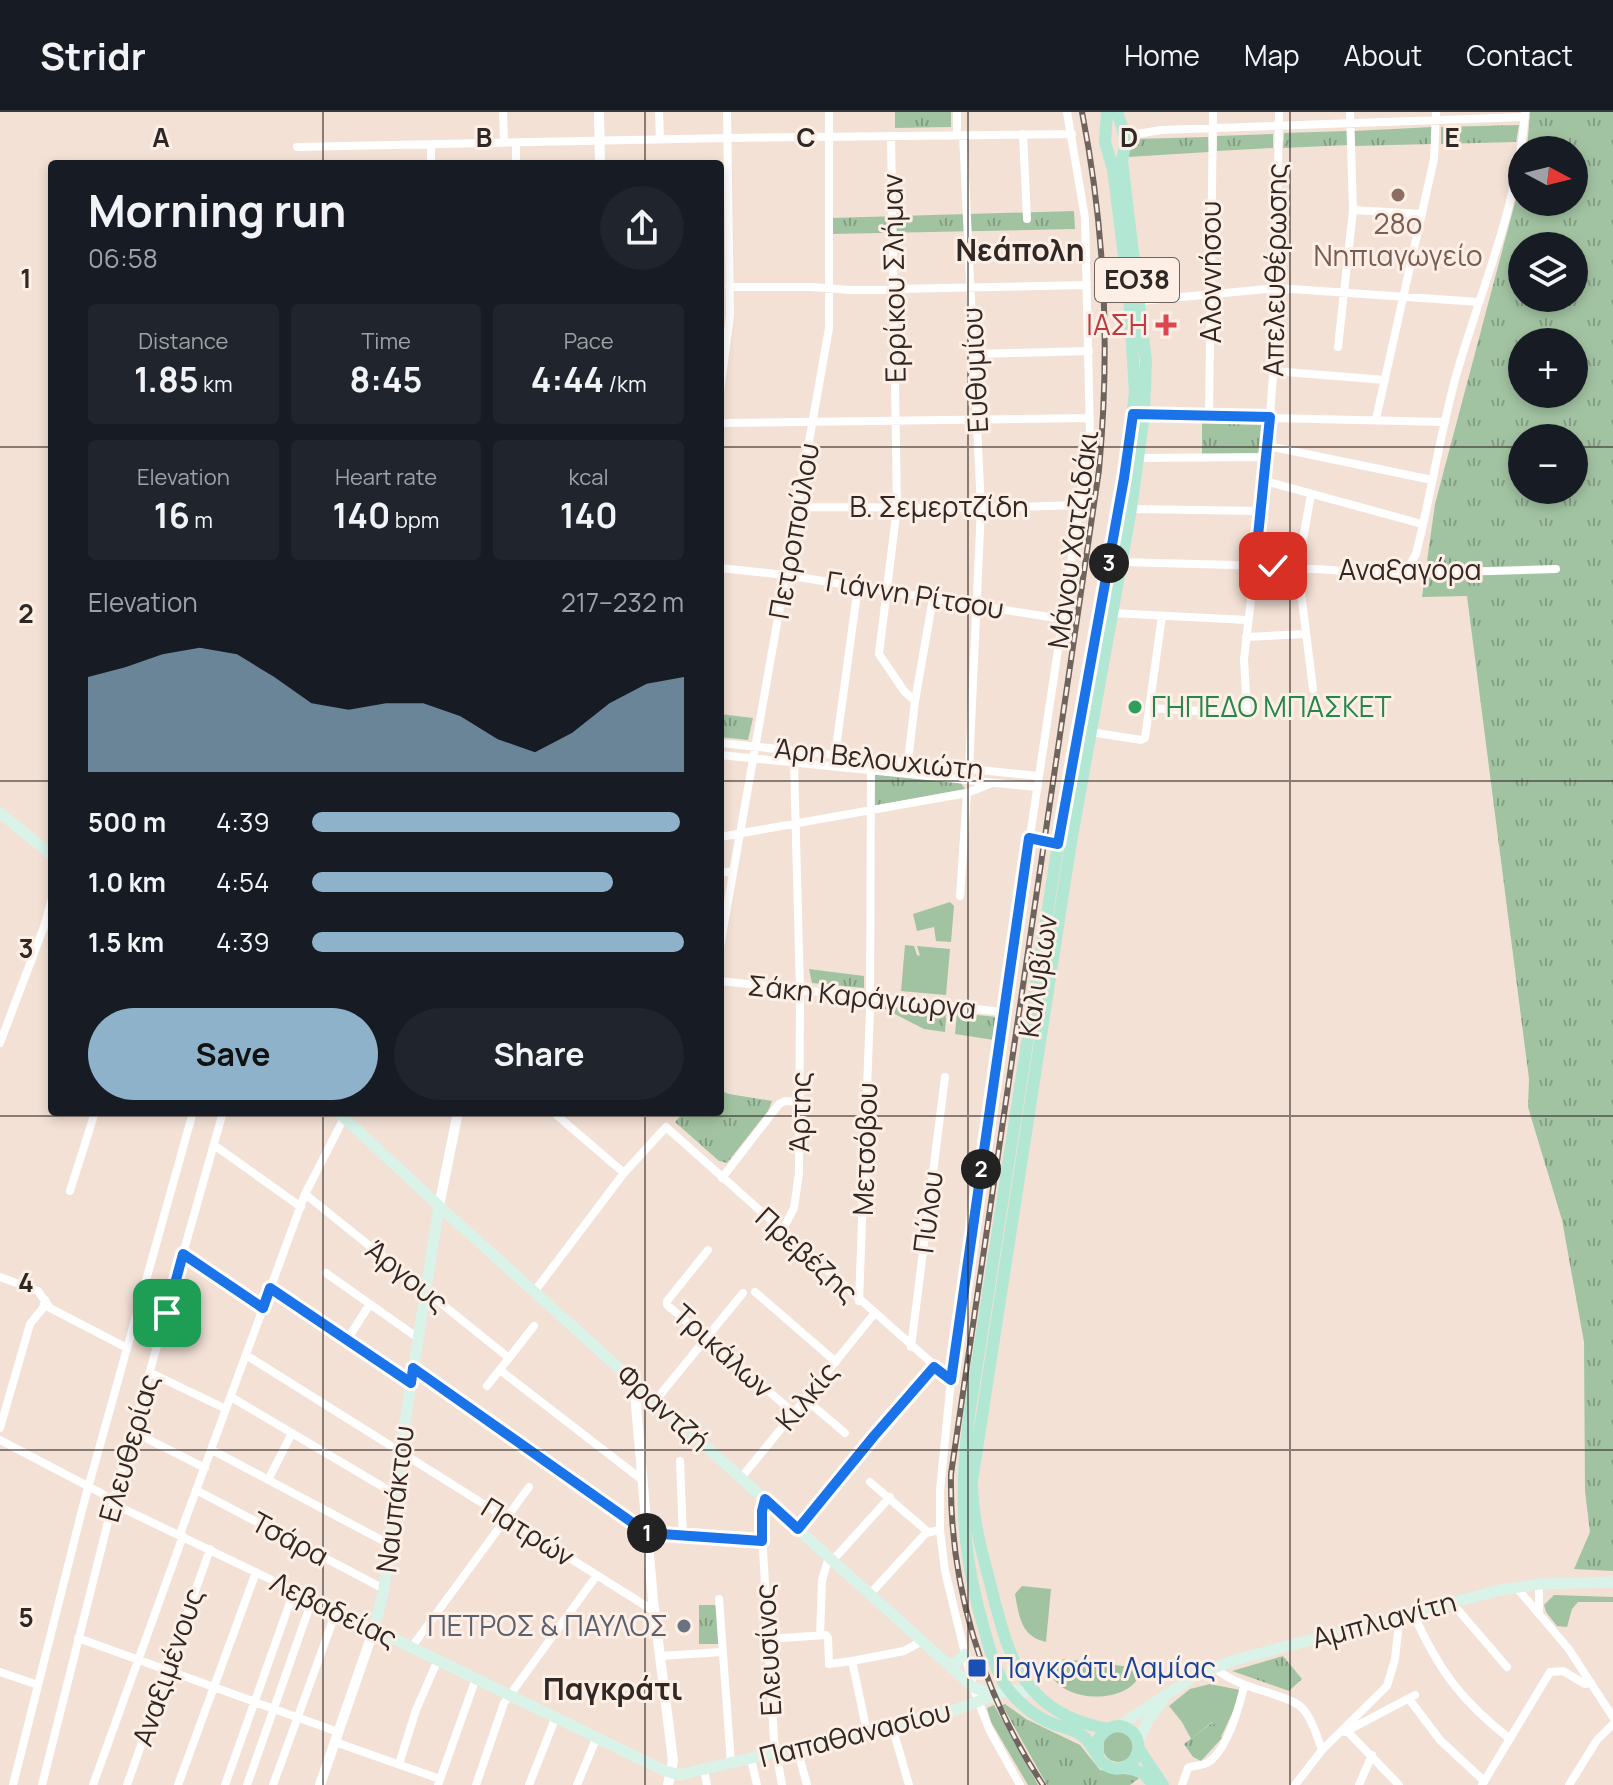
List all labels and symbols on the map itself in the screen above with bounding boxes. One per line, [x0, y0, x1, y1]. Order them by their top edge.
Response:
text: A [152, 119, 170, 155]
text: B [476, 119, 492, 155]
text: C [796, 119, 816, 155]
text: D [1120, 119, 1138, 155]
text: E [1444, 119, 1460, 155]
north arrow [1508, 136, 1588, 216]
street label: Απελευθέρωσης [1253, 163, 1295, 377]
street label: Ερρίκου Σλήμαν [872, 173, 914, 383]
marker: 28ο Νηπιαγωγείο [1389, 186, 1407, 204]
street label: Αλοννήσου [1191, 201, 1229, 343]
place label: 28ο Νηπιαγωγείο [1313, 204, 1483, 274]
district label: Νεάπολη [956, 229, 1084, 270]
road number: ΕΟ38 [1095, 258, 1179, 302]
text: 1 [20, 260, 32, 296]
place label: ΙΑΣΗ [1086, 305, 1148, 343]
street label: Ευθυμίου [952, 306, 996, 434]
marker: ΙΑΣΗ [1155, 314, 1177, 336]
street label: Μάνου Χατζιδάκι [1038, 427, 1106, 651]
street label: Πετροπούλου [759, 440, 827, 622]
street label: Β. Σεμερτζίδη [849, 487, 1029, 525]
pin [1239, 532, 1307, 600]
pin: 3 [1089, 543, 1129, 583]
street label: Αναξαγόρα [1339, 550, 1481, 588]
street label: Γιάννη Ρίτσου [823, 561, 1007, 627]
text: 2 [18, 595, 34, 631]
place label: ΓΗΠΕΔΟ ΜΠΑΣΚΕΤ [1151, 687, 1392, 725]
marker: ΓΗΠΕΔΟ ΜΠΑΣΚΕΤ [1126, 698, 1144, 716]
street label: Άρη Βελουχιώτη [773, 728, 986, 788]
street label: Καλυβίων [1009, 912, 1065, 1040]
text: 3 [18, 930, 34, 966]
street label: Σάκη Καράγιωργα [746, 965, 978, 1027]
street label: Άρτης [779, 1071, 819, 1153]
street label: Μετσόβου [843, 1082, 885, 1216]
pin: 2 [961, 1149, 1001, 1189]
street label: Πύλου [903, 1169, 951, 1255]
street label: Πρεβέζης [748, 1198, 867, 1311]
street label: Άργους [358, 1230, 457, 1320]
text: 4 [18, 1264, 34, 1300]
pin [133, 1279, 201, 1347]
street label: Τρικάλων [665, 1295, 782, 1406]
street label: Κιλκίς [766, 1353, 846, 1438]
street label: Φραντζή [609, 1355, 718, 1459]
street label: Ελευθερίας [89, 1369, 167, 1526]
street label: Ναυπάκτου [366, 1423, 422, 1575]
street label: Πατρών [475, 1488, 582, 1575]
street label: Τσάρα [245, 1502, 336, 1574]
pin: 1 [627, 1513, 667, 1553]
street label: Λεβαδείας [265, 1562, 404, 1656]
street label: Αμπλιανίτη [1307, 1582, 1460, 1657]
street label: Αναξιμένους [122, 1583, 212, 1751]
street label: Ελευσίνος [745, 1583, 789, 1717]
text: 5 [18, 1599, 34, 1635]
place label: ΠΕΤΡΟΣ & ΠΑΥΛΟΣ [427, 1606, 668, 1644]
marker: ΠΕΤΡΟΣ & ΠΑΥΛΟΣ [675, 1617, 693, 1635]
place label: Παγκράτι Λαμίας [995, 1648, 1216, 1686]
marker: Παγκράτι Λαμίας [966, 1657, 988, 1679]
district label: Παγκράτι [543, 1668, 683, 1709]
street label: Παπαθανασίου [755, 1691, 955, 1775]

